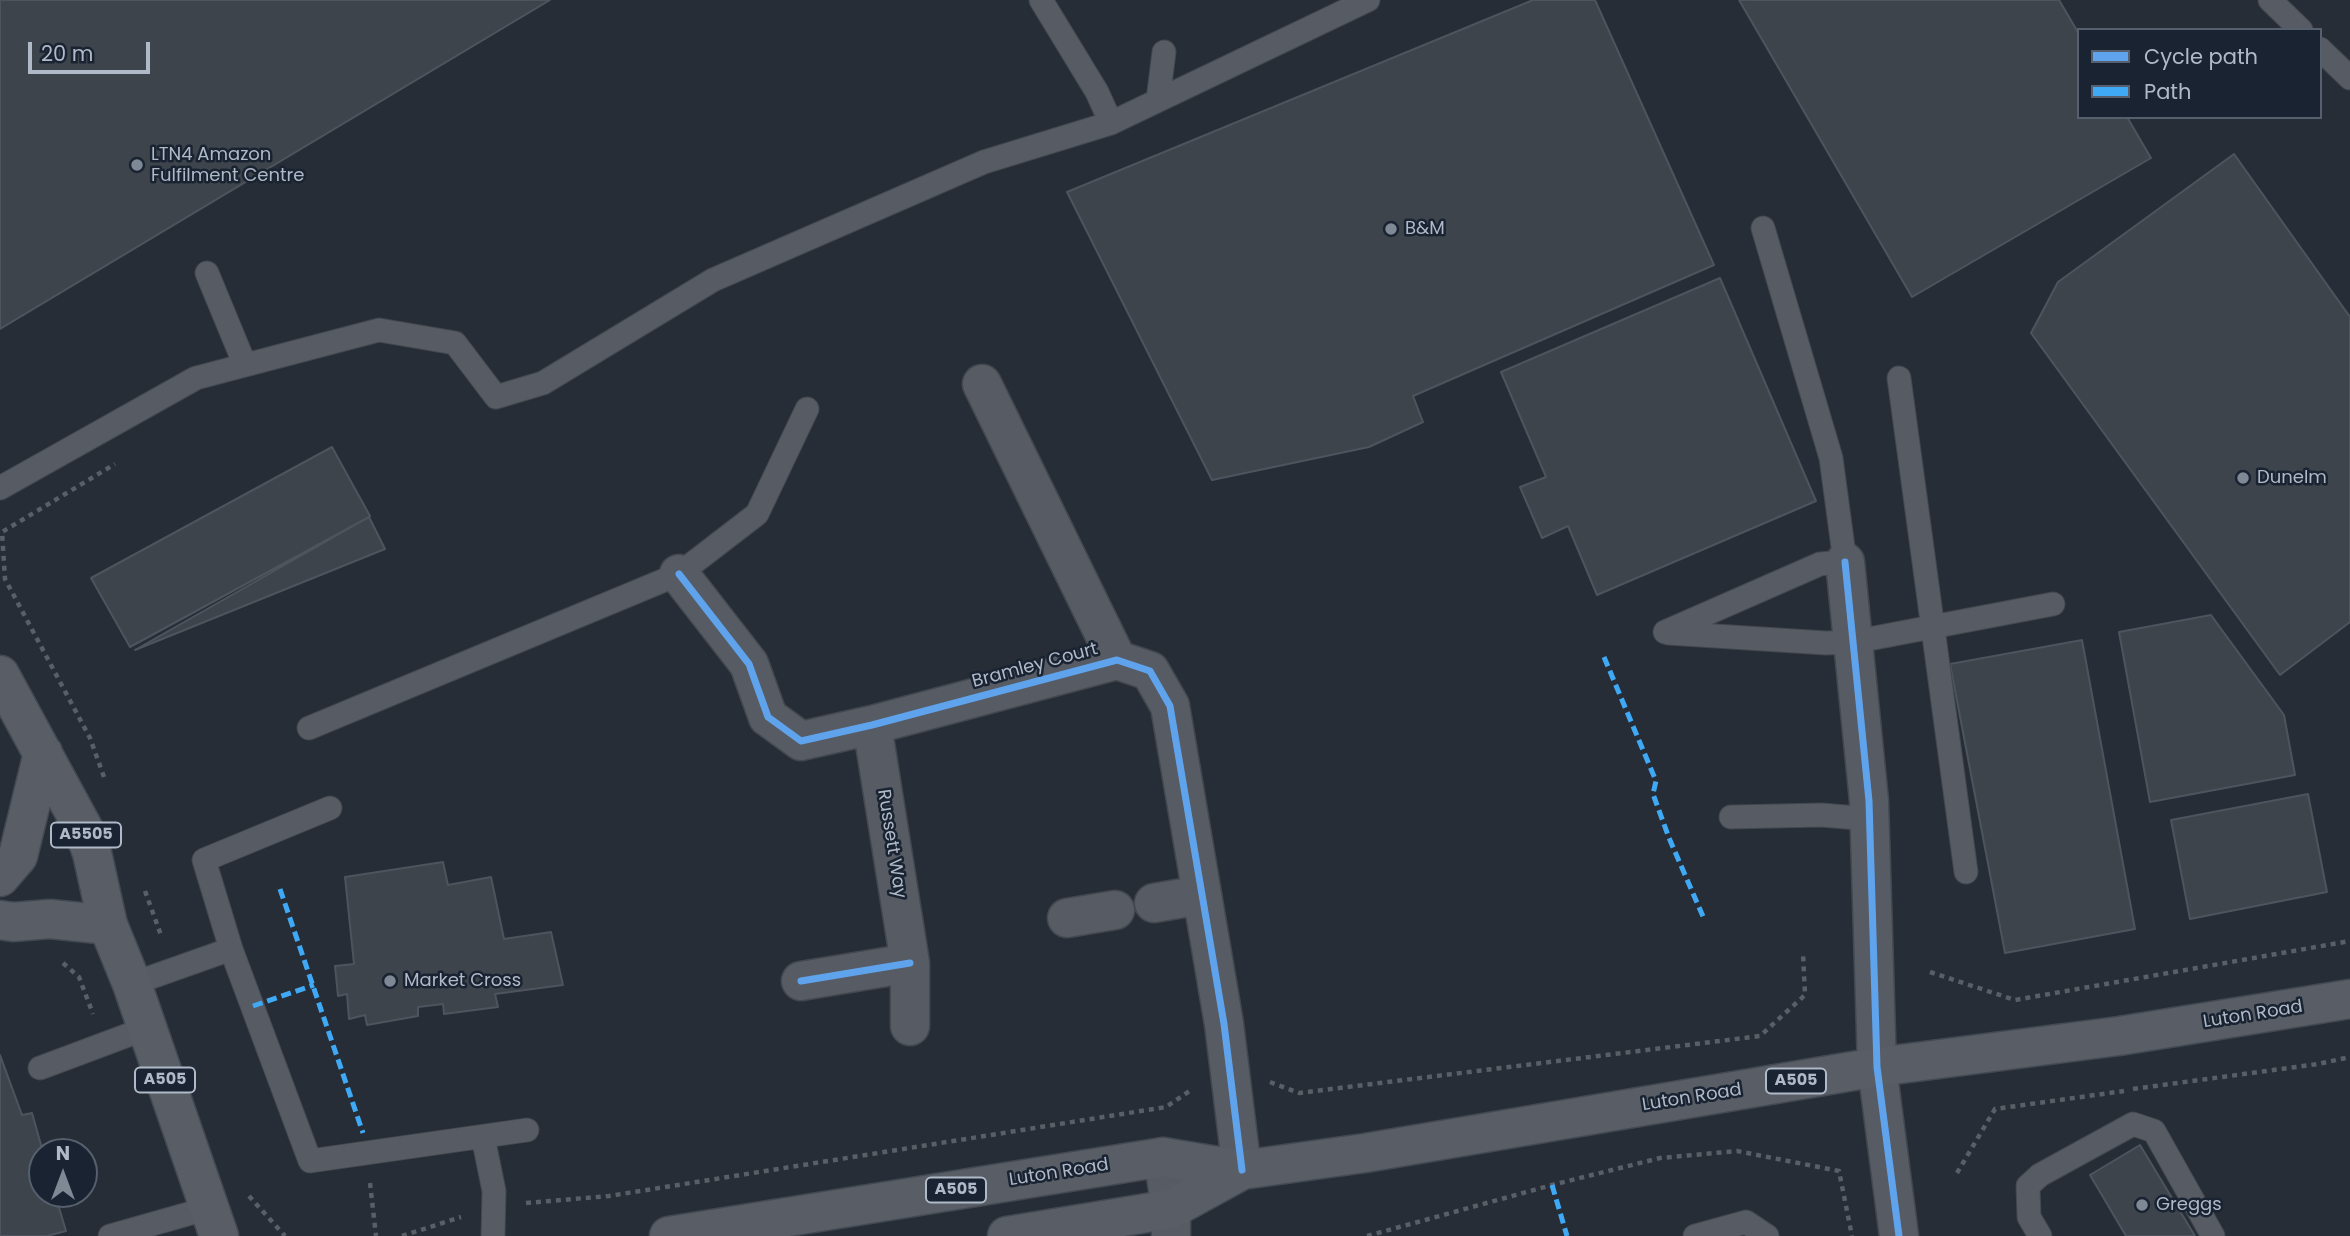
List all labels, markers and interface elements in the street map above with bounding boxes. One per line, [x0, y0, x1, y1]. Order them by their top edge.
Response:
scale bar [32, 28, 154, 72]
legend [2077, 28, 2322, 119]
text: 20 m [41, 39, 94, 68]
text: Cycle path [2144, 42, 2258, 71]
text: Path [2144, 77, 2191, 106]
place label: LTN4 Amazon Fulfilment Centre [151, 144, 304, 186]
marker: LTN4 Amazon Fulfilment Centre [129, 157, 145, 173]
place label: B&M [1405, 218, 1445, 240]
marker: B&M [1383, 221, 1399, 237]
place label: Dunelm [2257, 467, 2327, 489]
marker: Dunelm [2235, 470, 2251, 486]
street label: Bramley Court [970, 639, 1100, 693]
street label: Russett Way [872, 788, 910, 900]
road number: A5505 [51, 822, 121, 848]
place label: Market Cross [404, 970, 521, 992]
marker: Market Cross [382, 973, 398, 989]
street label: Luton Road [2202, 996, 2304, 1034]
road number: A505 [135, 1068, 195, 1092]
road number: A505 [1766, 1068, 1826, 1093]
street label: Luton Road [1641, 1079, 1743, 1117]
north arrow [28, 1138, 98, 1208]
text: N [56, 1140, 70, 1167]
street label: Luton Road [1008, 1154, 1110, 1192]
road number: A505 [926, 1178, 986, 1202]
place label: Greggs [2156, 1194, 2222, 1216]
marker: Greggs [2134, 1197, 2150, 1213]

